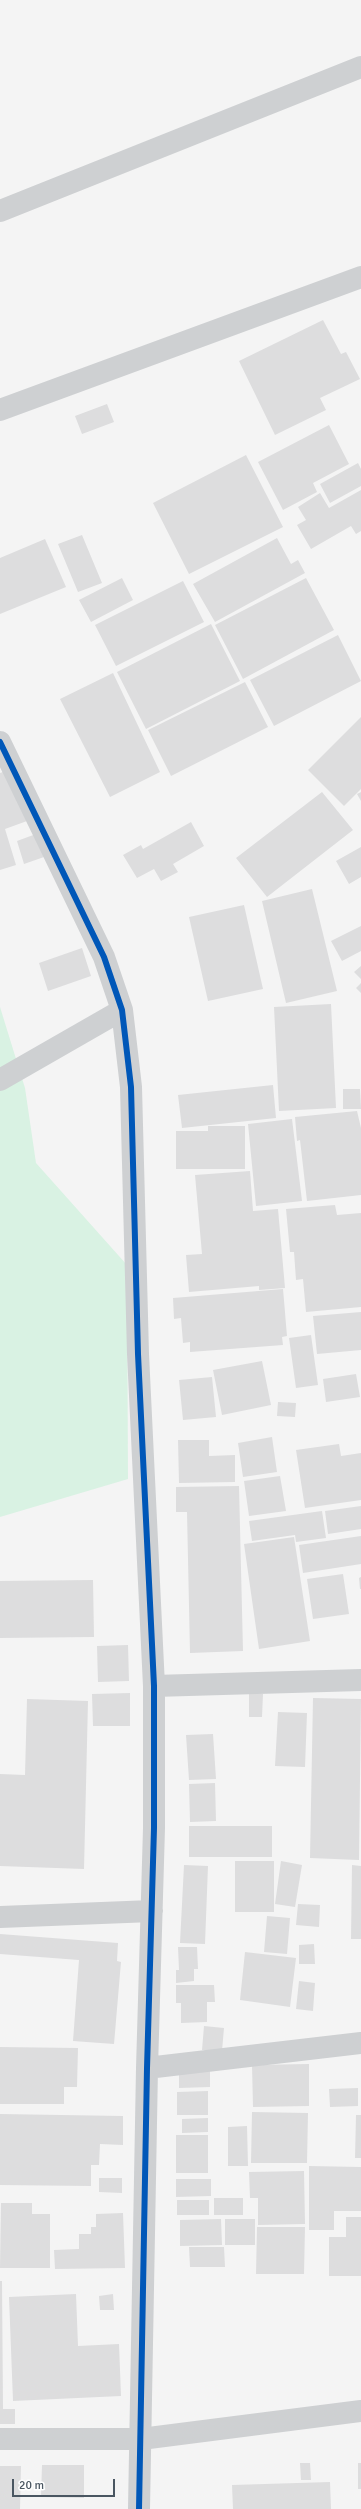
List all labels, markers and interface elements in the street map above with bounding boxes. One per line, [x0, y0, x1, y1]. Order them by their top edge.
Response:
scale bar [14, 2471, 117, 2497]
text: 20 m [19, 2478, 44, 2493]

